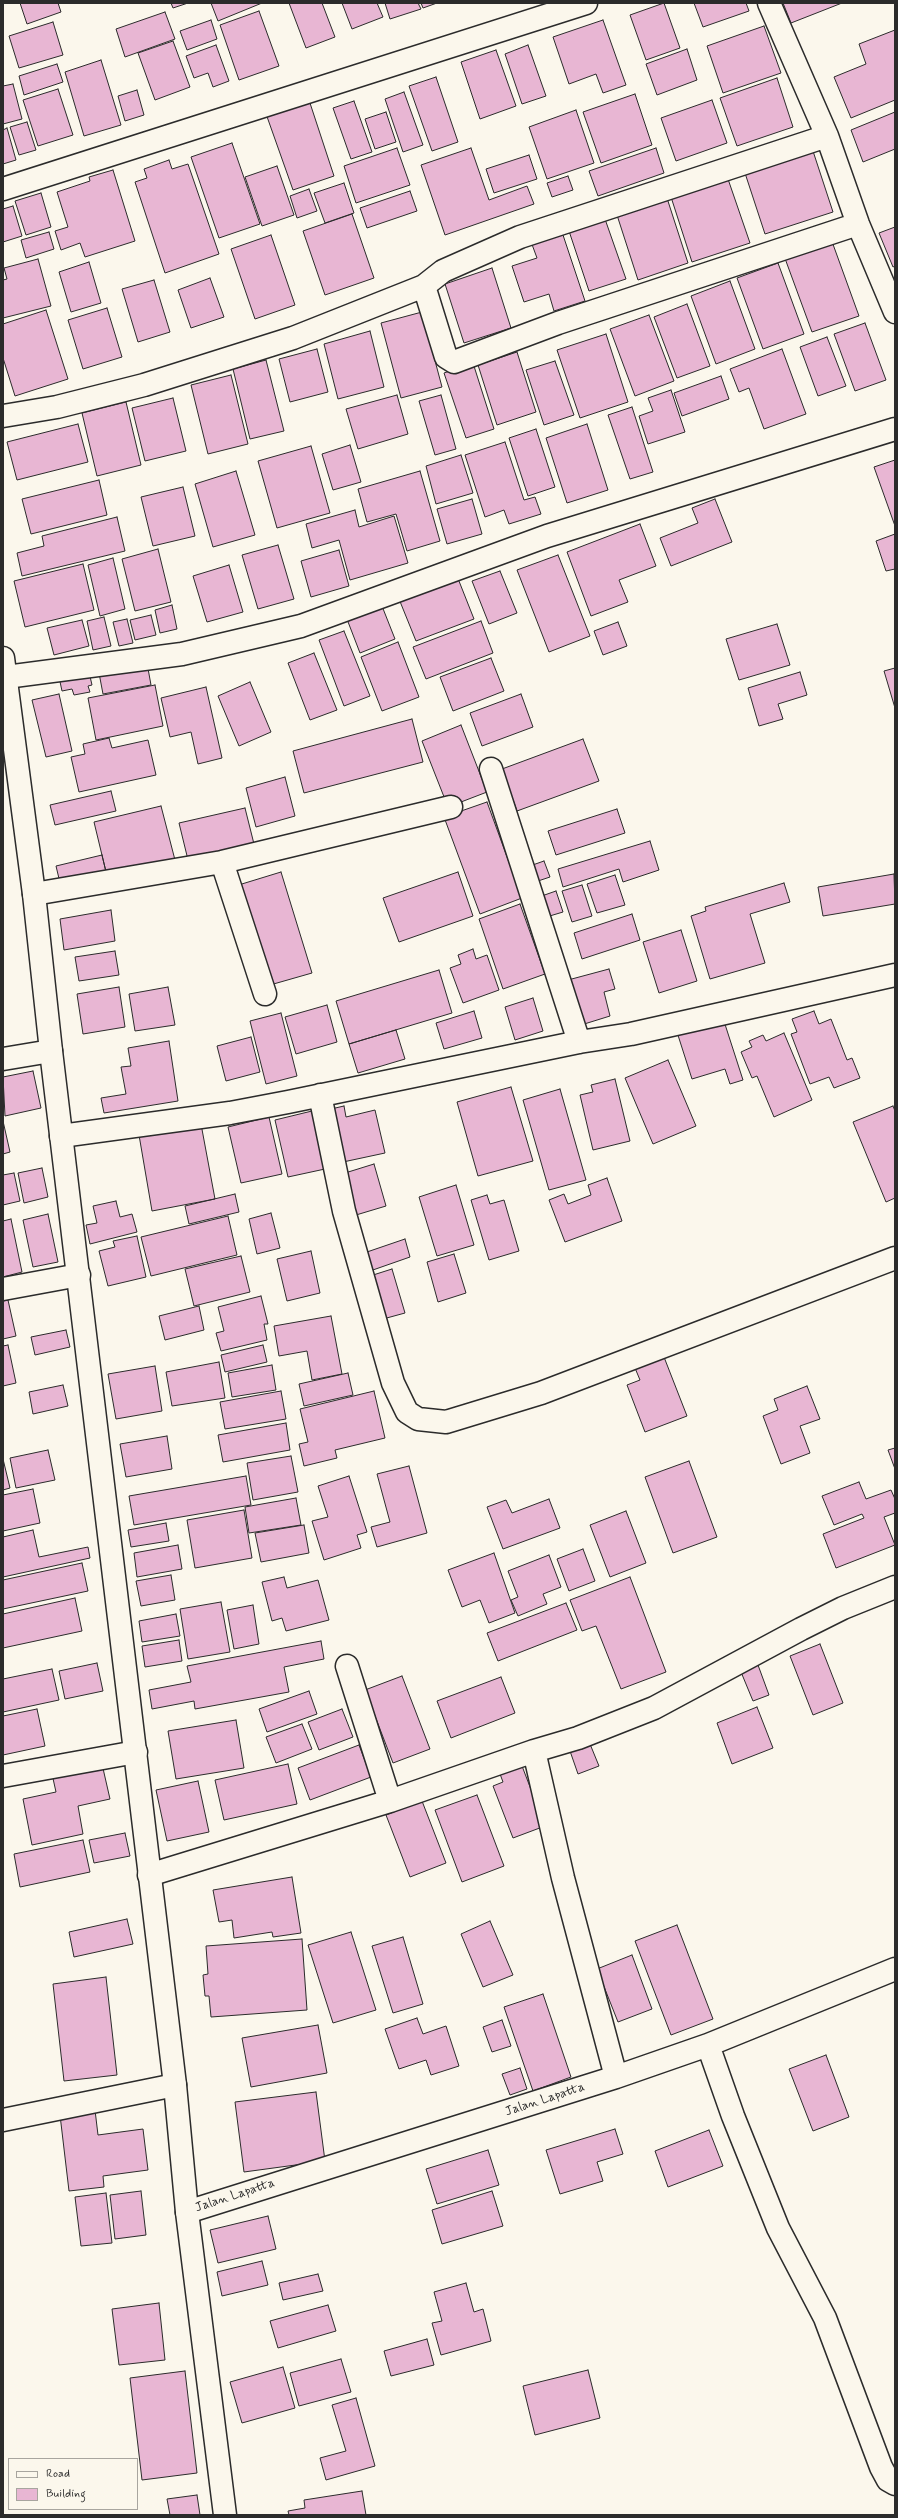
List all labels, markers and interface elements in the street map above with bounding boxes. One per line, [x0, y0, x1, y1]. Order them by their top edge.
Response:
street label: Jalan Lapatta [503, 2080, 587, 2120]
street label: Jalan Lapatta [193, 2176, 277, 2216]
legend [8, 2458, 138, 2510]
text: Road [46, 2466, 70, 2482]
text: Building [46, 2486, 86, 2502]

